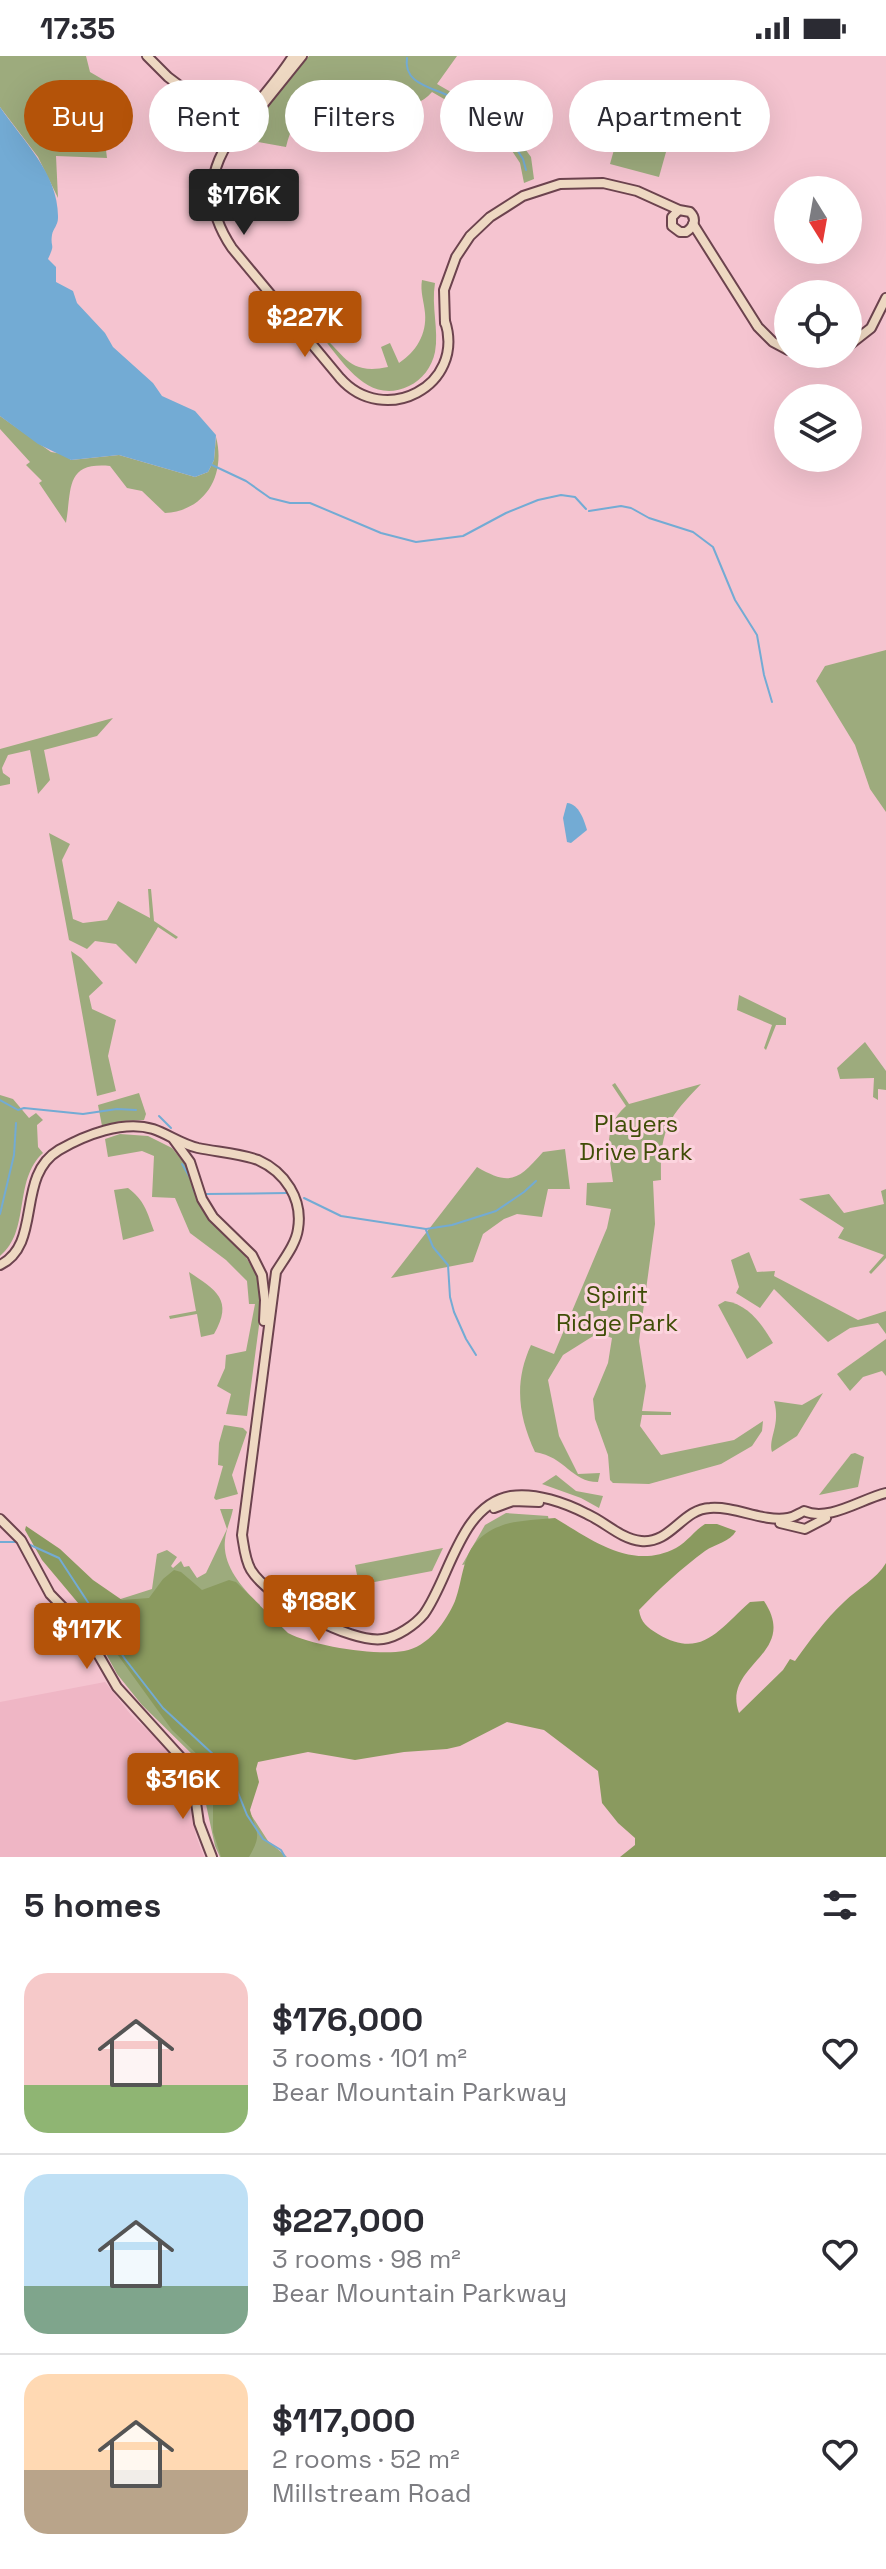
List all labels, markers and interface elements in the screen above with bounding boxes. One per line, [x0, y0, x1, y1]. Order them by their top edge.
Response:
text: 17:35 [40, 9, 115, 48]
chip: Buy [24, 80, 133, 152]
chip: Rent [149, 80, 269, 152]
chip: Filters [285, 80, 424, 152]
chip: New [440, 80, 553, 152]
chip: Apartment [569, 80, 770, 152]
pin: $176K [188, 169, 300, 237]
north arrow [774, 176, 862, 264]
map controls [774, 176, 862, 472]
text: $176K [207, 178, 281, 212]
button: locate [774, 280, 862, 368]
pin: $227K [249, 291, 361, 359]
text: $227K [266, 300, 344, 334]
button: layers [774, 384, 862, 472]
park label: Players Drive Park [579, 1108, 693, 1167]
park label: Spirit Ridge Park [556, 1279, 678, 1338]
pin: $188K [263, 1575, 375, 1643]
text: $188K [282, 1584, 356, 1618]
pin: $117K [31, 1603, 143, 1671]
text: $117K [52, 1612, 122, 1646]
pin: $316K [127, 1753, 239, 1821]
text: $316K [145, 1762, 221, 1796]
icon: filters [818, 1883, 862, 1927]
text: 5 homes [24, 1884, 161, 1927]
text: $176,000 [272, 1998, 423, 2041]
icon: home [88, 2005, 184, 2101]
icon: heart [818, 2031, 862, 2075]
text: 3 rooms · 101 m² [272, 2041, 467, 2075]
text: Bear Mountain Parkway [272, 2075, 567, 2109]
text: $227,000 [272, 2199, 425, 2242]
icon: home [88, 2206, 184, 2302]
icon: heart [818, 2232, 862, 2276]
text: 3 rooms · 98 m² [272, 2242, 461, 2276]
text: Bear Mountain Parkway [272, 2276, 567, 2310]
text: $117,000 [272, 2399, 416, 2442]
icon: home [88, 2406, 184, 2502]
icon: heart [818, 2432, 862, 2476]
text: 2 rooms · 52 m² [272, 2442, 460, 2476]
text: Millstream Road [272, 2476, 472, 2510]

